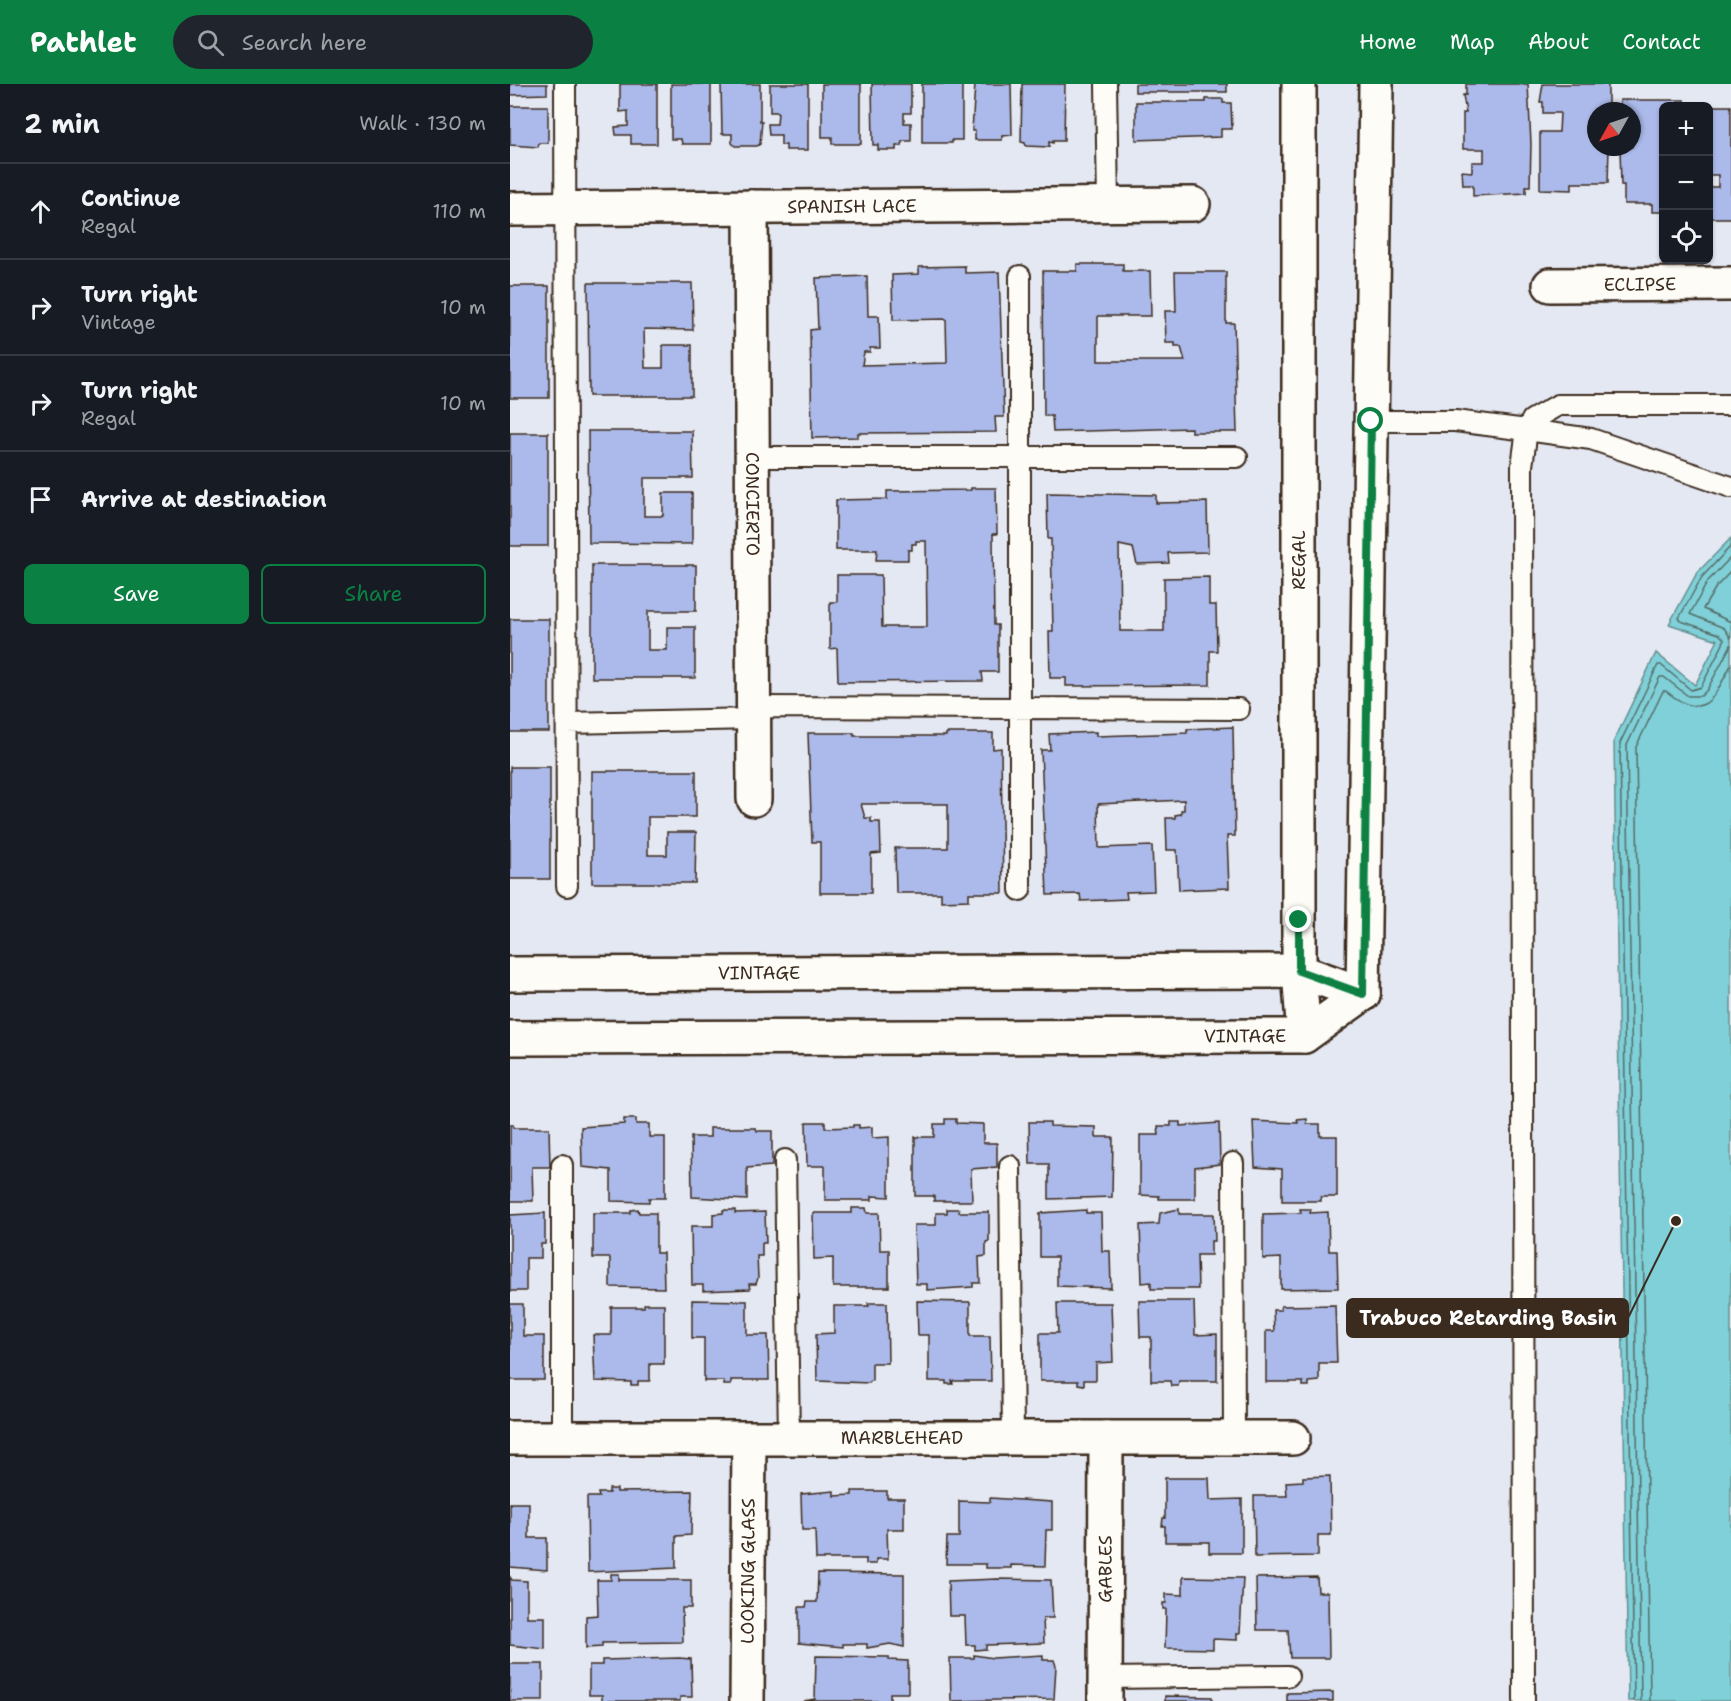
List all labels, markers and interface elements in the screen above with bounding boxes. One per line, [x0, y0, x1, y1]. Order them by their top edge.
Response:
search box [173, 15, 593, 69]
text: Pathlet [30, 23, 137, 61]
icon: search [194, 26, 227, 59]
text: Search here [242, 28, 367, 57]
text: Home [1359, 28, 1417, 56]
text: Map [1450, 28, 1495, 56]
text: About [1528, 28, 1589, 56]
text: Contact [1622, 28, 1701, 56]
north arrow [1587, 102, 1641, 156]
map controls [1659, 102, 1713, 264]
button: + [1659, 102, 1713, 156]
text: 2 min [24, 106, 100, 141]
text: Walk · 130 m [359, 110, 486, 136]
button: − [1659, 156, 1713, 210]
text: Continue [81, 184, 181, 213]
street label: SPANISH LACE [787, 194, 917, 219]
icon: ahead [24, 195, 57, 228]
text: 110 m [432, 198, 486, 224]
button: locate [1659, 210, 1713, 264]
text: Regal [81, 213, 136, 239]
street label: ECLIPSE [1604, 272, 1676, 297]
text: Turn right [81, 280, 198, 309]
icon: right [24, 291, 57, 324]
text: 10 m [440, 294, 486, 320]
text: Vintage [81, 309, 156, 335]
text: Turn right [81, 376, 198, 405]
icon: right [24, 387, 57, 420]
text: 10 m [440, 390, 486, 416]
text: Regal [81, 405, 136, 431]
route start [1357, 407, 1383, 433]
street label: CONCIERTO [740, 452, 765, 556]
icon: arrive [24, 483, 57, 516]
text: Arrive at destination [81, 485, 327, 514]
street label: REGAL [1287, 530, 1311, 590]
button: Save [24, 564, 249, 624]
button: Share [261, 564, 486, 624]
route end [1285, 906, 1311, 932]
street label: VINTAGE [718, 961, 800, 985]
street label: VINTAGE [1204, 1024, 1286, 1048]
callout: Trabuco Retarding Basin [1347, 1299, 1628, 1337]
text: Trabuco Retarding Basin [1359, 1305, 1617, 1331]
street label: MARBLEHEAD [841, 1426, 963, 1450]
street label: LOOKING GLASS [735, 1498, 761, 1644]
street label: GABLES [1093, 1535, 1118, 1603]

